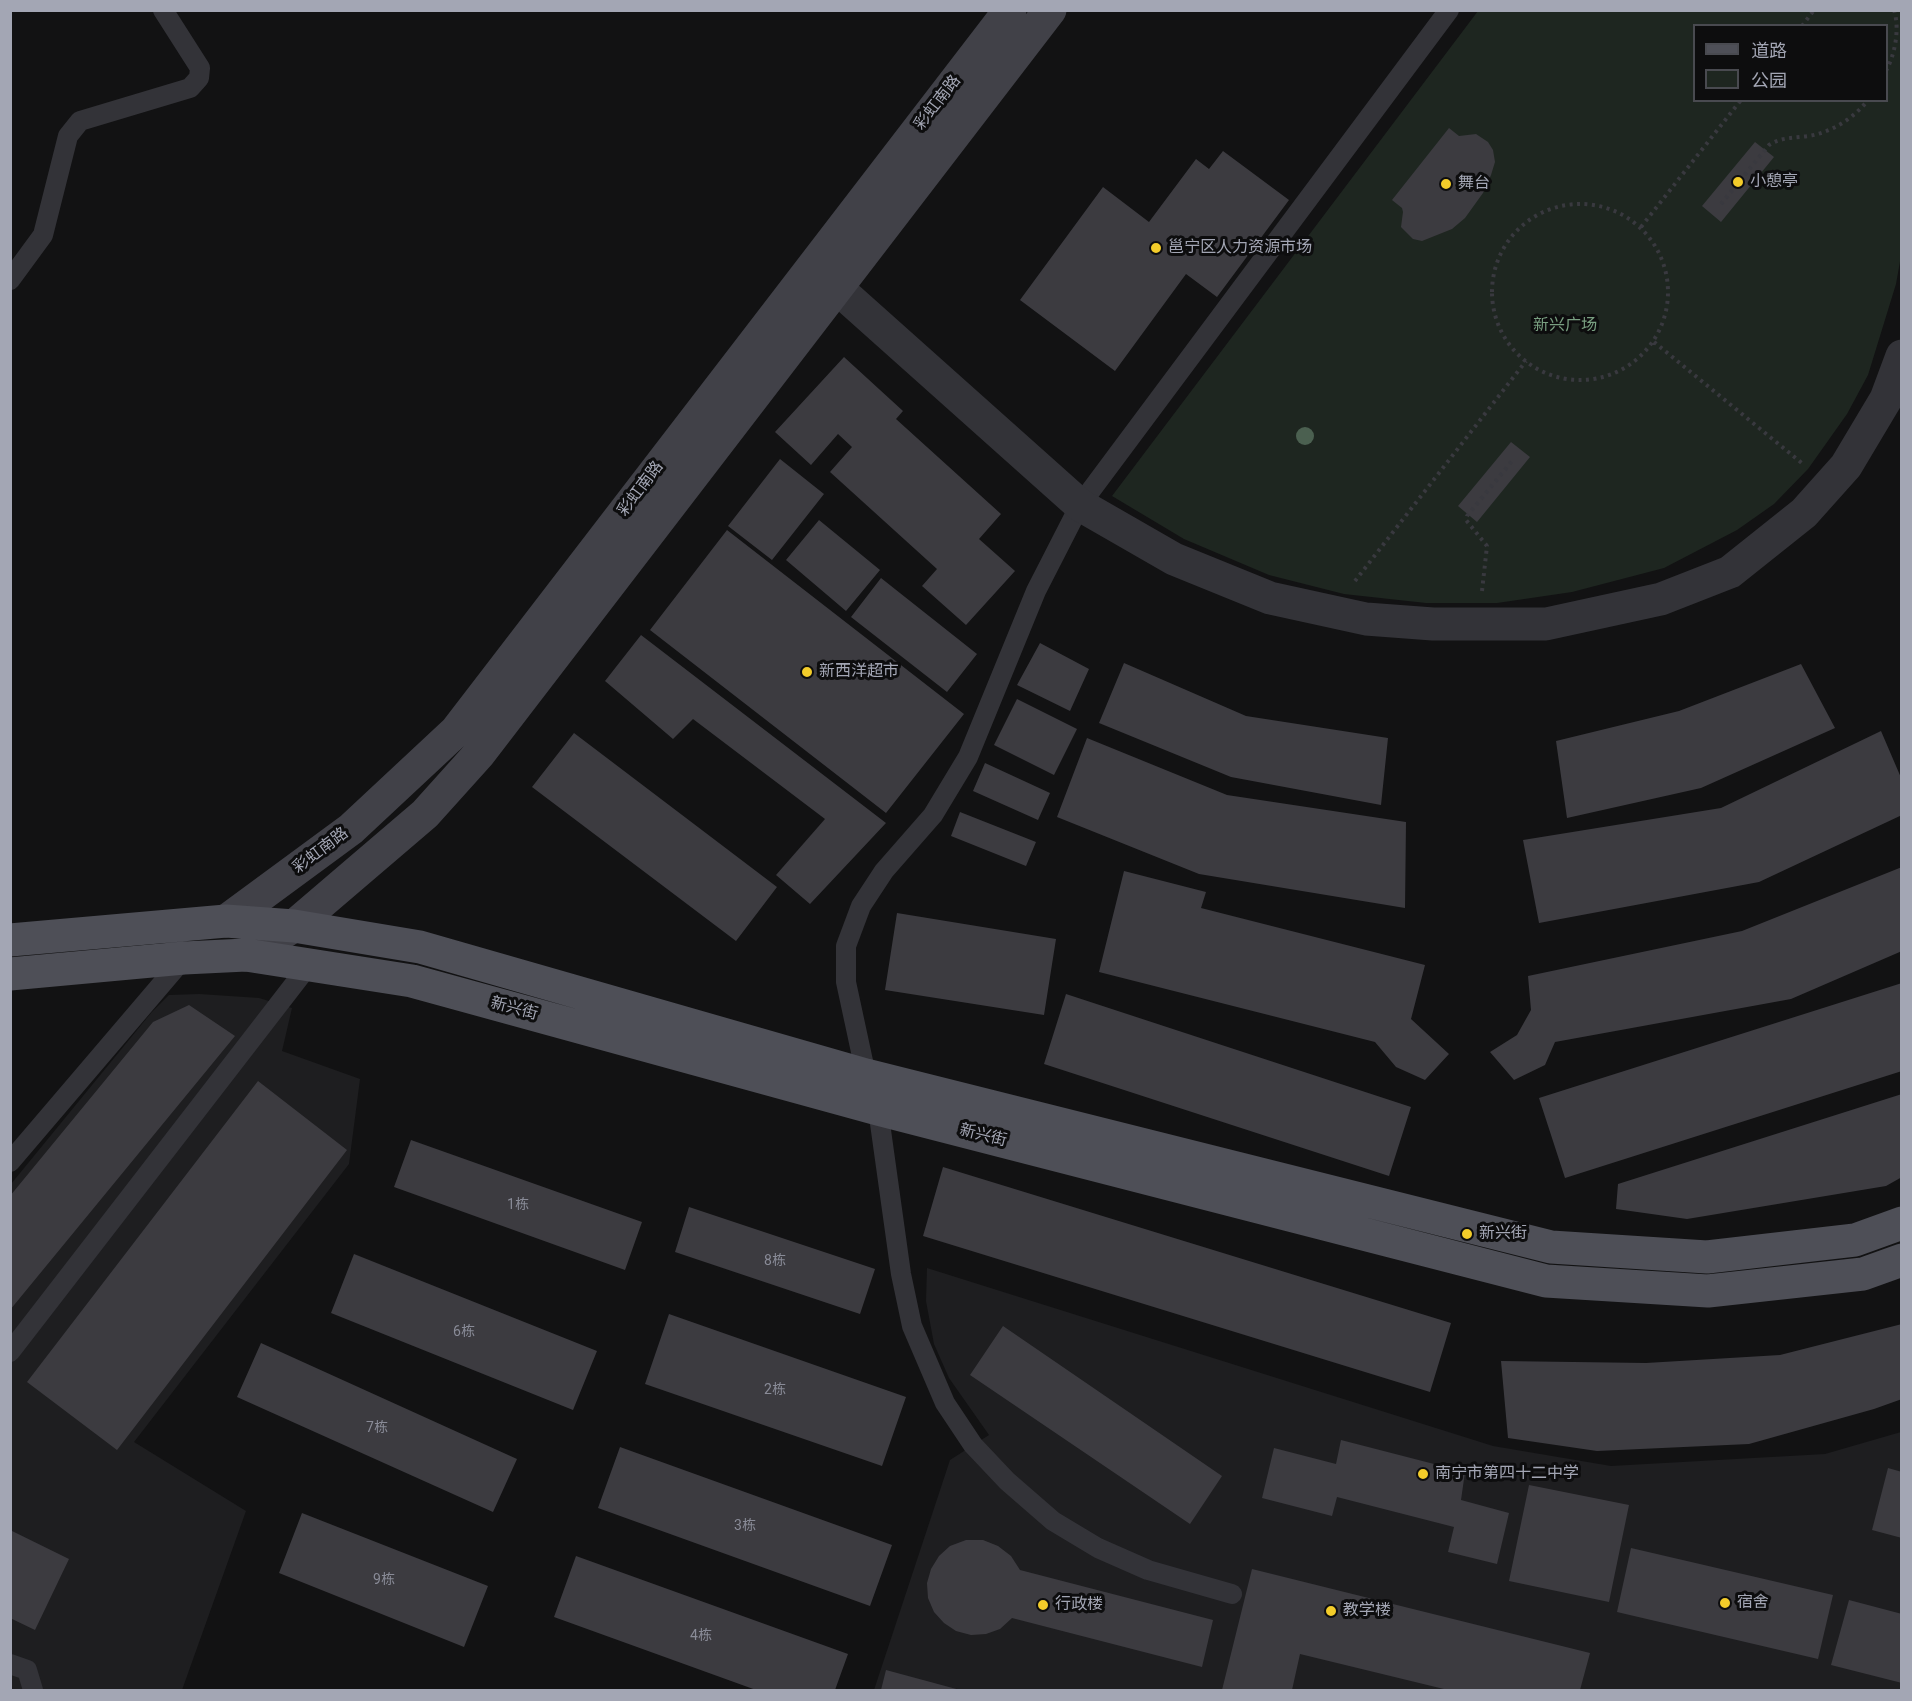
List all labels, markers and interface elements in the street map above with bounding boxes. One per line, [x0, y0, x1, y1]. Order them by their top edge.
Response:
legend [1693, 24, 1888, 102]
text: 道路 [1751, 40, 1787, 61]
text: 公园 [1751, 70, 1787, 91]
street label: 彩虹南路 [911, 72, 965, 134]
place label: 小憩亭 [1750, 172, 1798, 192]
place label: 舞台 [1458, 174, 1490, 194]
marker: 小憩亭 [1731, 175, 1745, 189]
marker: 舞台 [1439, 177, 1453, 191]
place label: 邕宁区人力资源市场 [1168, 238, 1312, 258]
marker: 邕宁区人力资源市场 [1149, 241, 1163, 255]
park label: 新兴广场 [1533, 316, 1597, 336]
street label: 彩虹南路 [614, 458, 668, 520]
place label: 新西洋超市 [819, 662, 899, 682]
marker: 新西洋超市 [800, 665, 814, 679]
street label: 彩虹南路 [290, 824, 352, 878]
street label: 新兴街 [488, 994, 540, 1024]
street label: 新兴街 [957, 1121, 1009, 1151]
house number: 1栋 [507, 1197, 529, 1213]
place label: 新兴街 [1479, 1224, 1527, 1244]
marker: 新兴街 [1460, 1227, 1474, 1241]
house number: 8栋 [764, 1253, 786, 1269]
house number: 6栋 [453, 1324, 475, 1340]
house number: 2栋 [764, 1382, 786, 1398]
house number: 7栋 [366, 1420, 388, 1436]
place label: 南宁市第四十二中学 [1435, 1464, 1579, 1484]
marker: 南宁市第四十二中学 [1416, 1467, 1430, 1481]
house number: 3栋 [734, 1518, 756, 1534]
house number: 9栋 [373, 1572, 395, 1588]
place label: 宿舍 [1737, 1593, 1769, 1613]
place label: 行政楼 [1055, 1595, 1103, 1615]
marker: 宿舍 [1718, 1596, 1732, 1610]
marker: 行政楼 [1036, 1598, 1050, 1612]
place label: 教学楼 [1343, 1601, 1391, 1621]
marker: 教学楼 [1324, 1604, 1338, 1618]
house number: 4栋 [690, 1628, 712, 1644]

